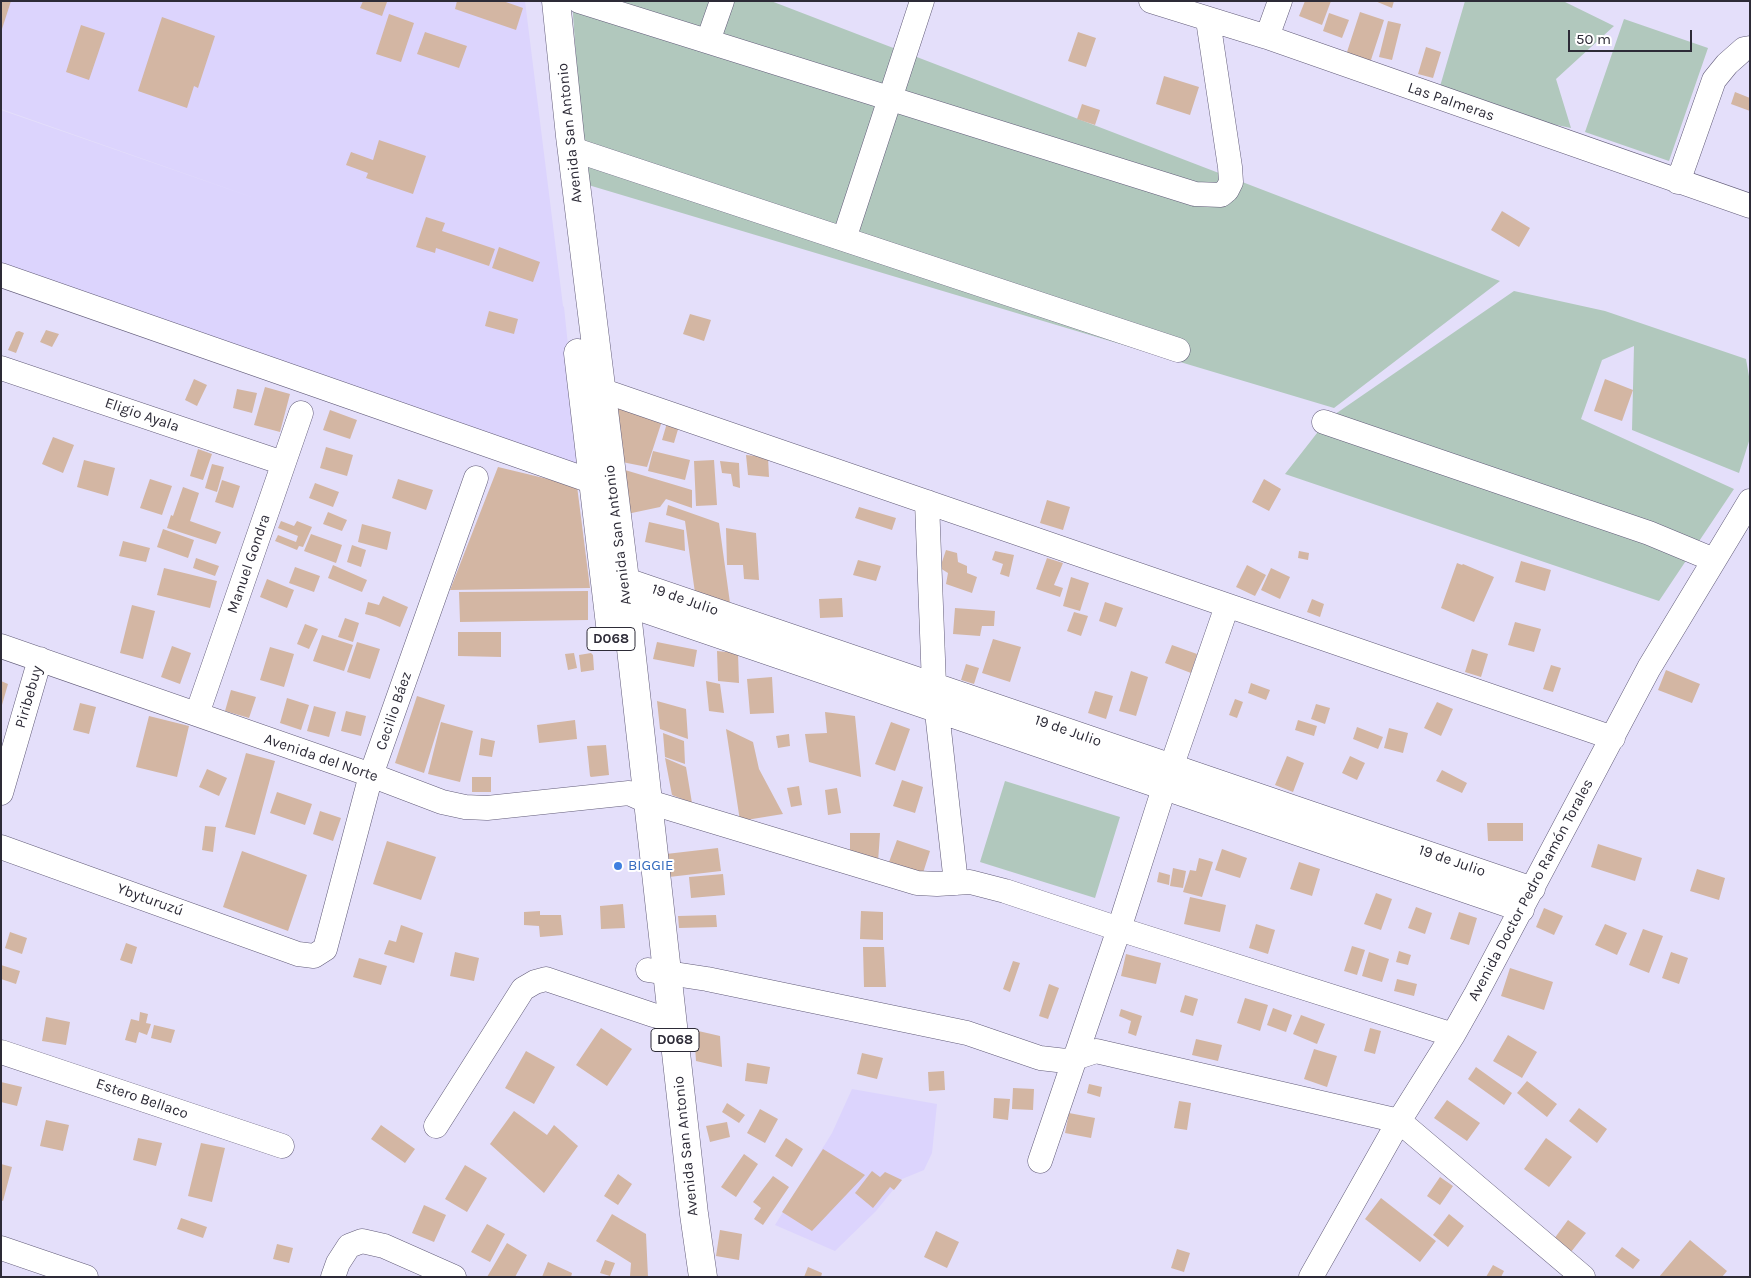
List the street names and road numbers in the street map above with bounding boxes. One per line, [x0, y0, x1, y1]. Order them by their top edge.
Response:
street label: Avenida San Antonio [554, 62, 586, 204]
street label: Las Palmeras [1405, 79, 1497, 125]
street label: Eligio Ayala [102, 394, 182, 436]
street label: Avenida San Antonio [600, 464, 636, 606]
street label: Manuel Gondra [224, 512, 274, 616]
street label: 19 de Julio [649, 580, 721, 620]
road number: D068 [587, 628, 635, 650]
street label: Piribebuy [11, 664, 47, 730]
street label: Cecilio Báez [372, 669, 416, 753]
street label: 19 de Julio [1032, 711, 1104, 751]
street label: Avenida del Norte [262, 730, 380, 786]
street label: Avenida Doctor Pedro Ramón Torales [1465, 776, 1597, 1004]
street label: 19 de Julio [1416, 841, 1488, 881]
street label: Ybyturuzú [114, 880, 186, 920]
road number: D068 [651, 1028, 699, 1052]
street label: Estero Bellaco [93, 1075, 191, 1123]
street label: Avenida San Antonio [670, 1075, 702, 1217]

